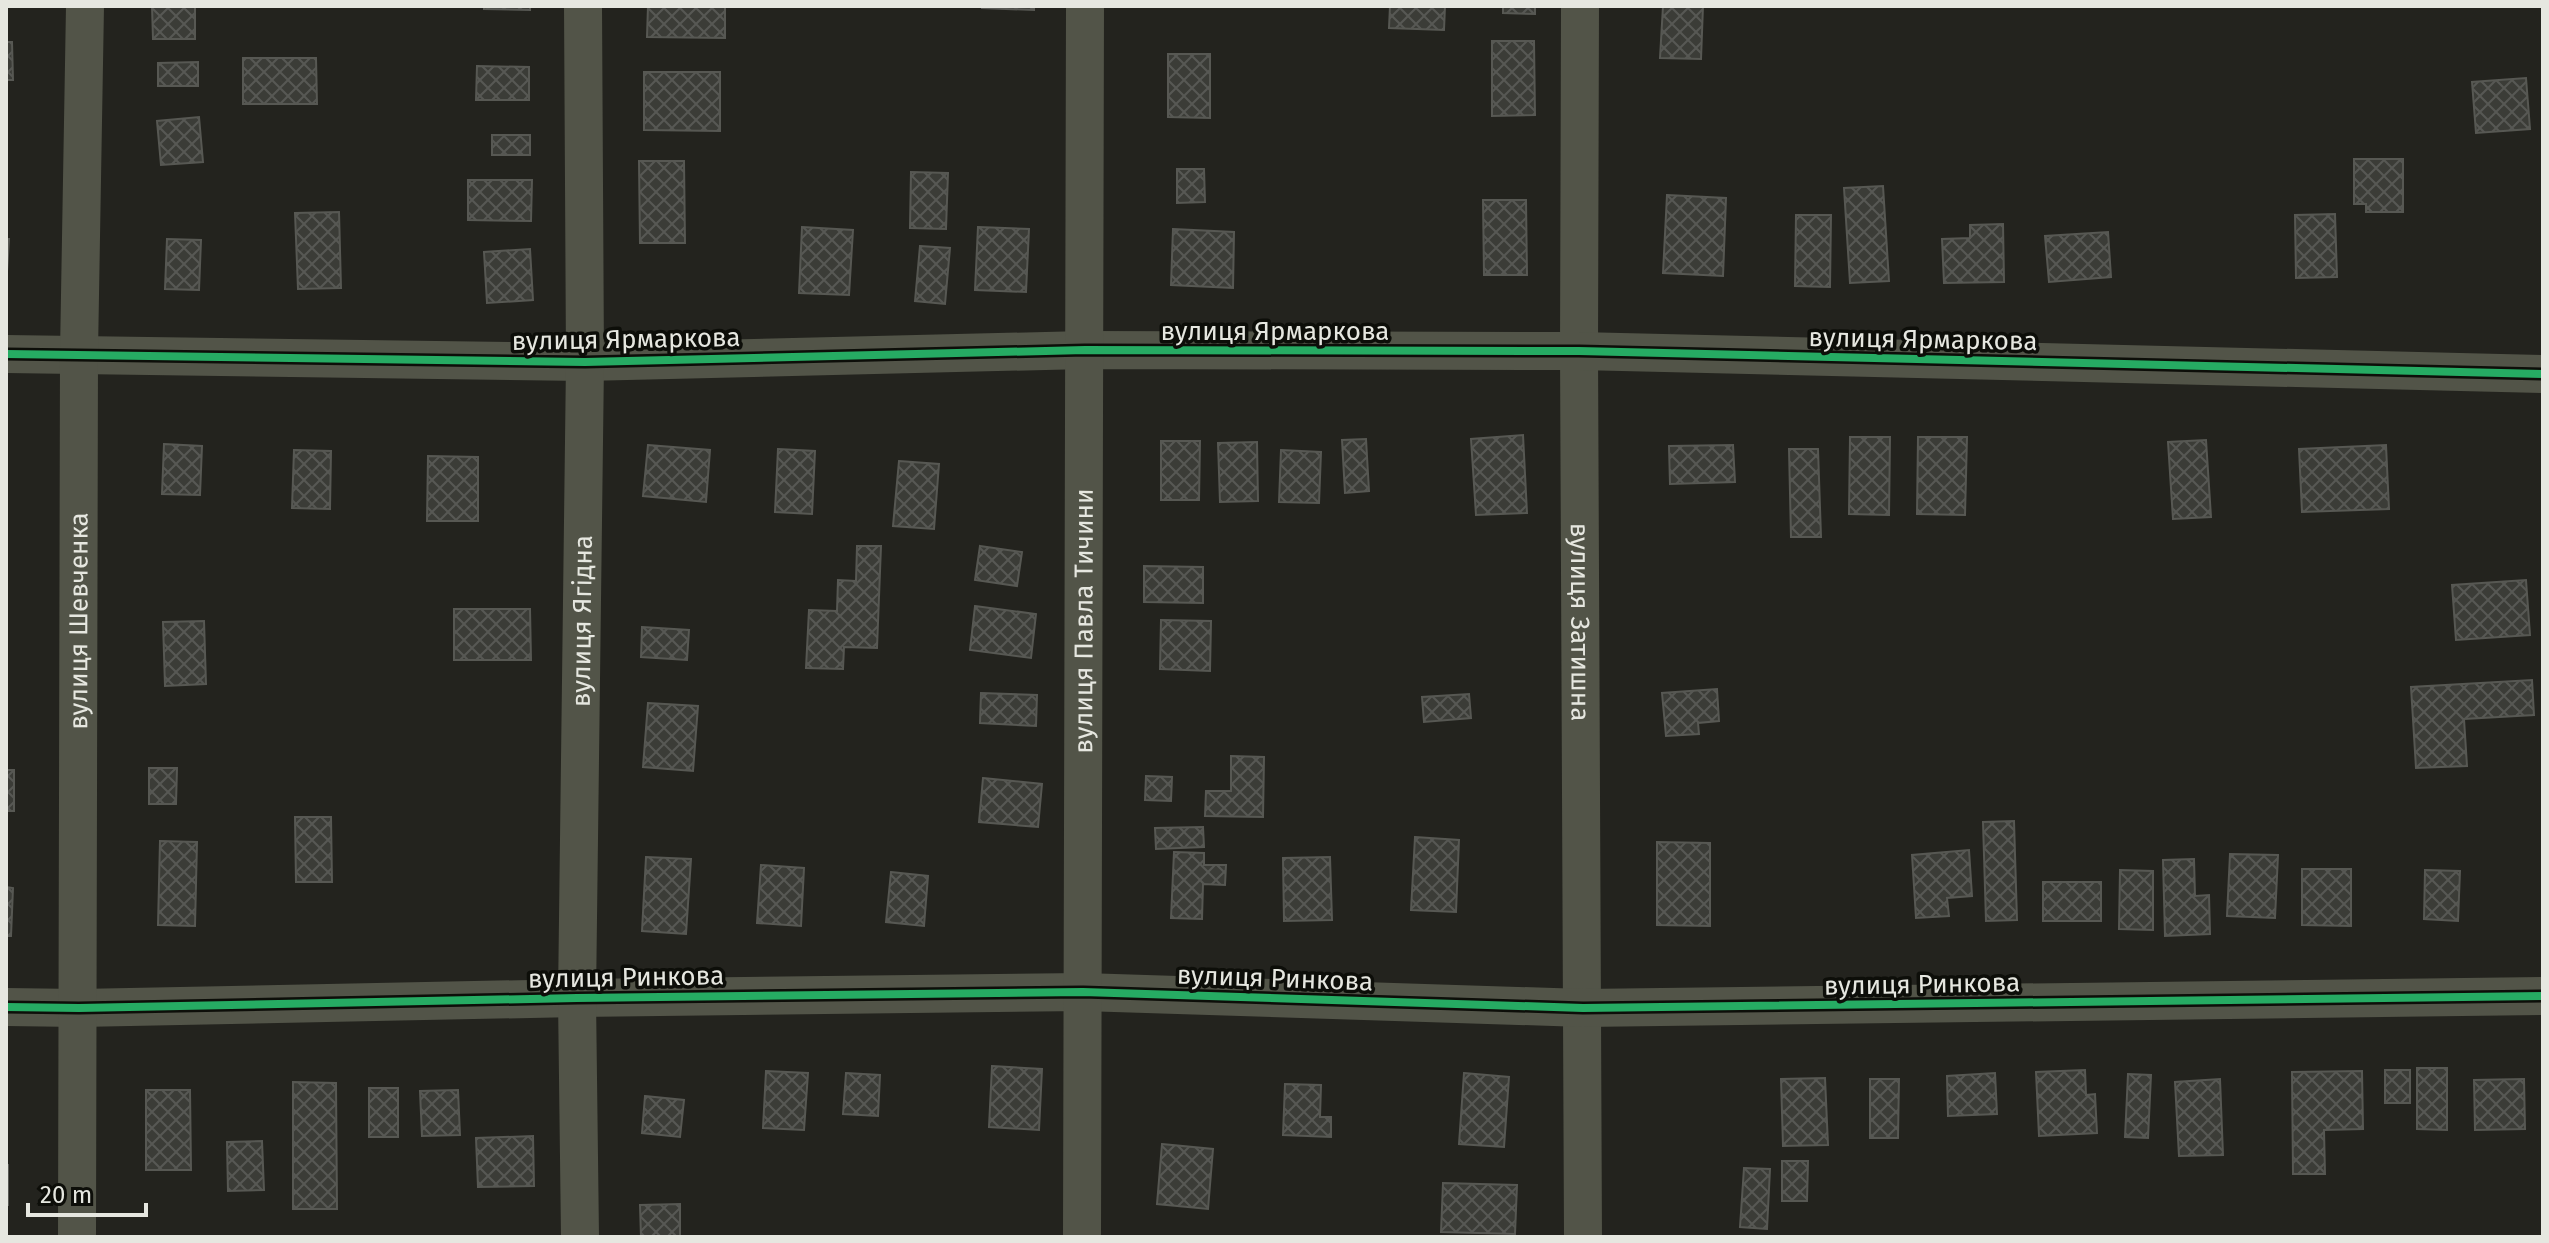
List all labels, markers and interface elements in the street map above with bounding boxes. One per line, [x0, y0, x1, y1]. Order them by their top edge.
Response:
street label: вулиця Ярмаркова [1160, 316, 1390, 347]
street label: вулиця Ярмаркова [511, 322, 741, 357]
street label: вулиця Ярмаркова [1808, 322, 2038, 357]
street label: вулиця Павла Тичини [1068, 488, 1100, 754]
street label: вулиця Шевченка [63, 512, 95, 730]
street label: вулиця Затишна [1564, 523, 1596, 721]
street label: вулиця Ягідна [566, 535, 599, 707]
street label: вулиця Ринкова [528, 960, 724, 995]
street label: вулиця Ринкова [1176, 960, 1374, 997]
street label: вулиця Ринкова [1824, 967, 2020, 1002]
scale bar [28, 1167, 146, 1217]
text: 20 m [40, 1181, 92, 1209]

